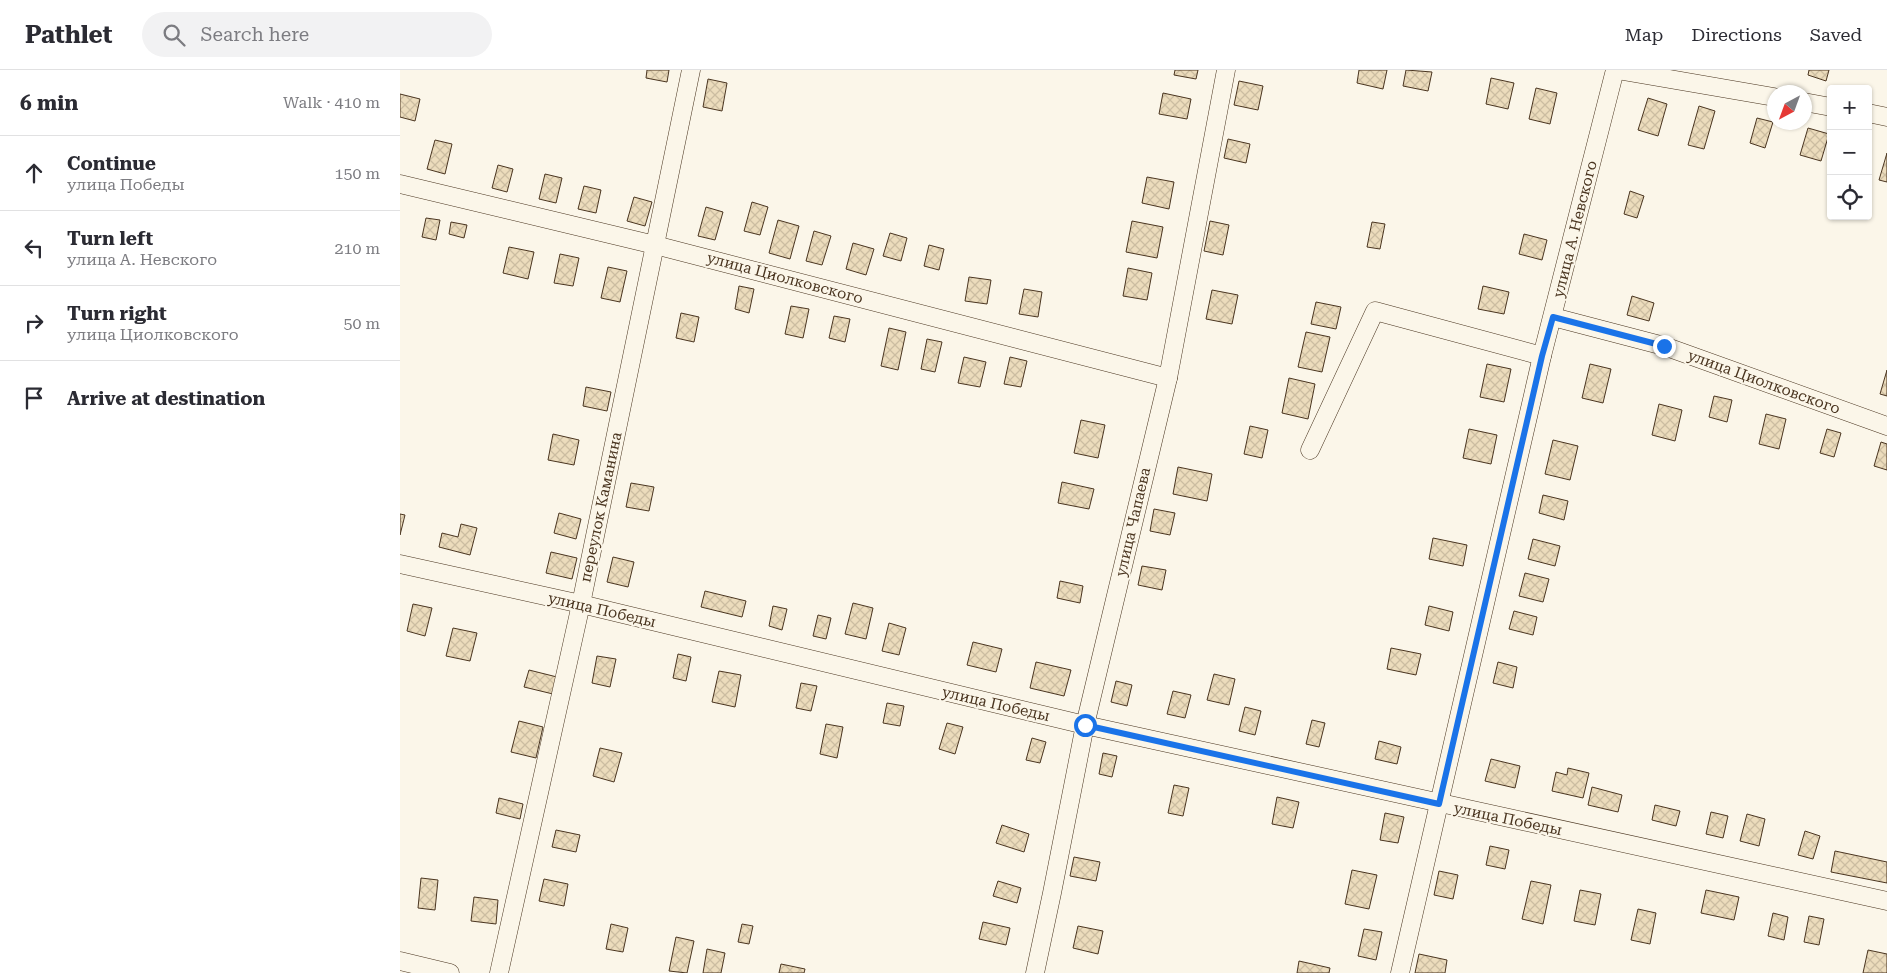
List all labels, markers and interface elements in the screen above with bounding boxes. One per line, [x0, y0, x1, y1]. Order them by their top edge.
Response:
search box [142, 12, 492, 57]
text: Pathlet [25, 21, 112, 49]
icon: search [160, 21, 188, 49]
text: Search here [200, 23, 309, 46]
text: Map [1625, 24, 1663, 45]
text: Directions [1691, 24, 1782, 45]
text: Saved [1810, 24, 1862, 45]
north arrow [1767, 85, 1812, 130]
map controls [1827, 85, 1872, 220]
button: + [1827, 85, 1872, 130]
text: 6 min [20, 91, 78, 115]
text: Walk · 410 m [283, 93, 380, 112]
button: − [1827, 130, 1872, 175]
text: Continue [67, 152, 156, 175]
icon: ahead [20, 159, 48, 187]
street label: улица А. Невского [1549, 159, 1601, 299]
text: 150 m [334, 164, 380, 183]
text: улица Победы [67, 175, 185, 194]
button: locate [1827, 175, 1872, 220]
text: Turn left [67, 227, 153, 250]
icon: left [20, 234, 48, 262]
text: 210 m [334, 239, 380, 258]
street label: улица Циолковского [705, 248, 865, 308]
text: улица А. Невского [67, 250, 217, 269]
text: Turn right [67, 302, 167, 325]
icon: right [20, 309, 48, 337]
text: 50 m [343, 314, 380, 333]
text: улица Циолковского [67, 325, 239, 344]
route end [1653, 335, 1676, 358]
street label: улица Циолковского [1685, 346, 1843, 418]
icon: arrive [20, 384, 48, 412]
text: Arrive at destination [67, 387, 265, 410]
street label: переулок Каманина [576, 430, 626, 584]
street label: улица Чапаева [1112, 466, 1154, 578]
street label: улица Победы [546, 589, 658, 631]
street label: улица Победы [940, 683, 1052, 725]
route start [1074, 714, 1097, 737]
street label: улица Победы [1452, 799, 1564, 839]

